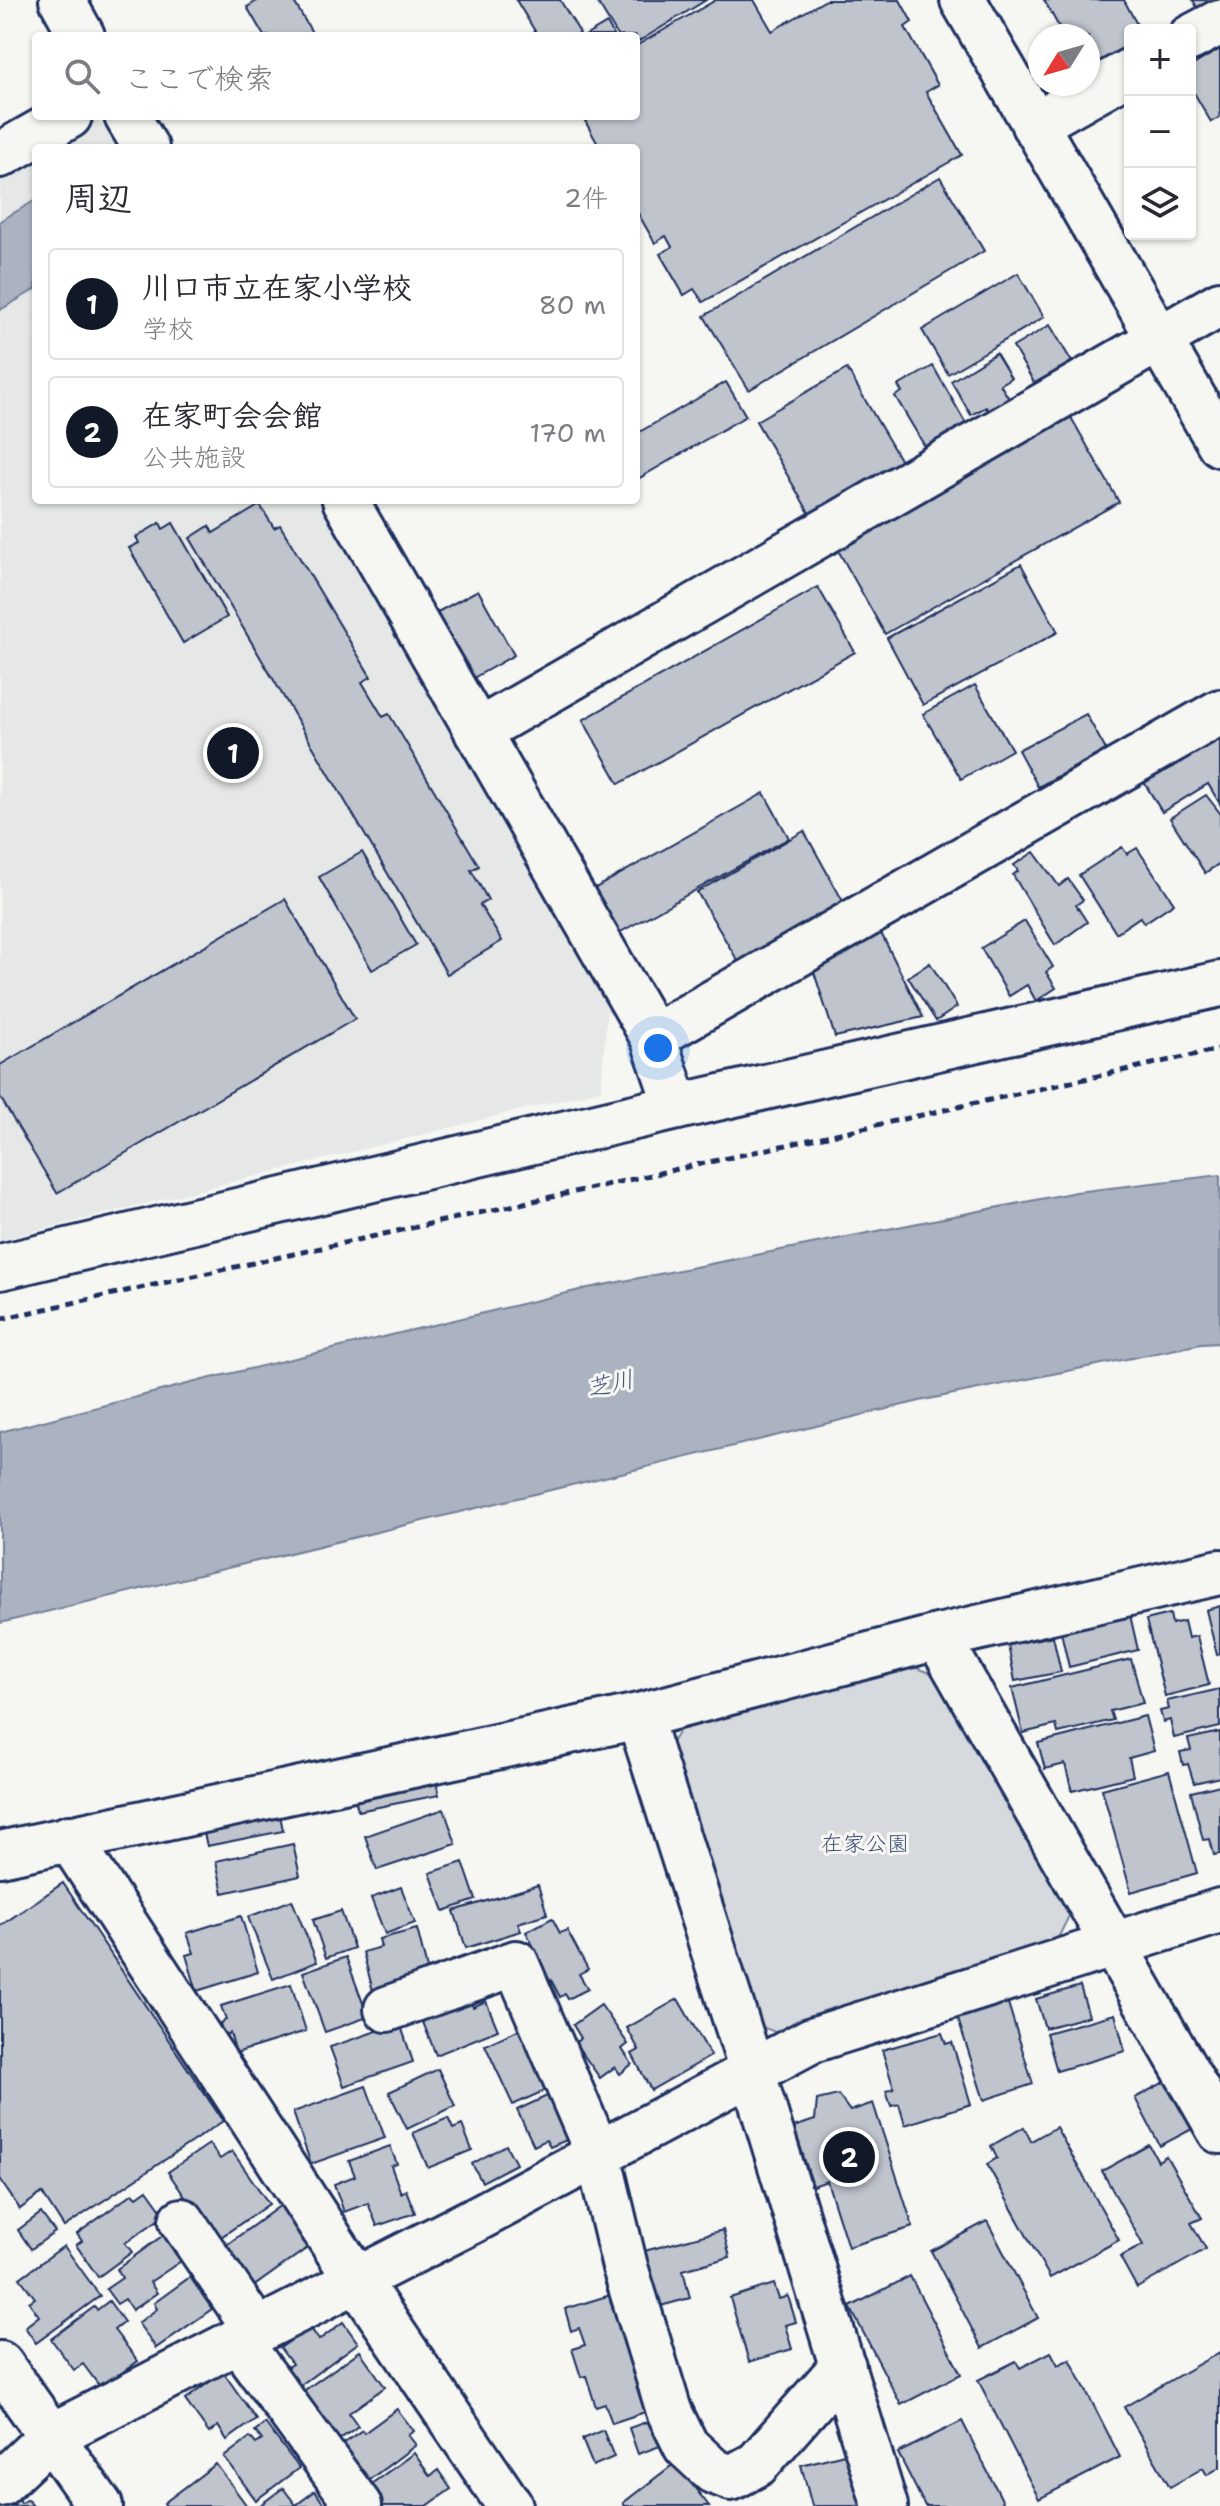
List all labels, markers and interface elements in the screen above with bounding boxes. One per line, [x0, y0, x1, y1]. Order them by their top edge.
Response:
north arrow [1028, 24, 1100, 96]
map controls [1124, 24, 1196, 240]
button: + [1124, 24, 1196, 96]
search box [32, 32, 640, 120]
icon: search [60, 54, 104, 98]
text: ここで検索 [124, 58, 274, 99]
button: − [1124, 96, 1196, 168]
button: layers [1124, 168, 1196, 240]
text: 周辺 [64, 175, 132, 221]
text: 2件 [564, 180, 608, 215]
text: 川口市立在家小学校 [142, 267, 412, 308]
text: 1 [86, 287, 98, 322]
text: 80 m [539, 287, 606, 322]
text: 学校 [142, 311, 194, 346]
text: 在家町会会館 [142, 395, 322, 436]
text: 2 [83, 415, 101, 450]
text: 170 m [529, 415, 606, 450]
text: 公共施設 [142, 439, 246, 474]
pin: 1 [207, 723, 259, 783]
your location [638, 1028, 678, 1068]
water label: 芝川 [583, 1363, 637, 1405]
park label: 在家公園 [821, 1829, 909, 1858]
pin: 2 [823, 2127, 875, 2187]

